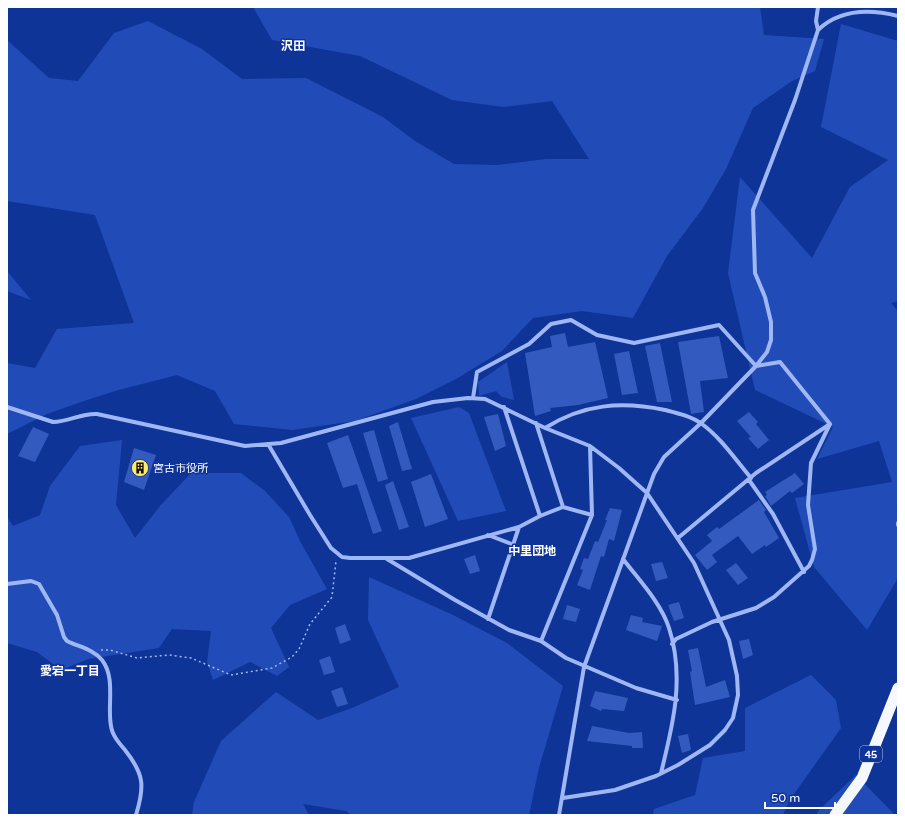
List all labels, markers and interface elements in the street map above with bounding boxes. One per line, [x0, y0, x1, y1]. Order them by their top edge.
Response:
district label: 沢田 [281, 39, 305, 53]
building icon: 宮古市役所 [130, 458, 150, 478]
place label: 宮古市役所 [153, 462, 209, 475]
district label: 中里団地 [508, 544, 556, 558]
district label: 愛宕一丁目 [40, 664, 100, 678]
road number: 45 [860, 746, 882, 762]
scale bar [765, 784, 835, 810]
text: 50 m [771, 791, 800, 805]

